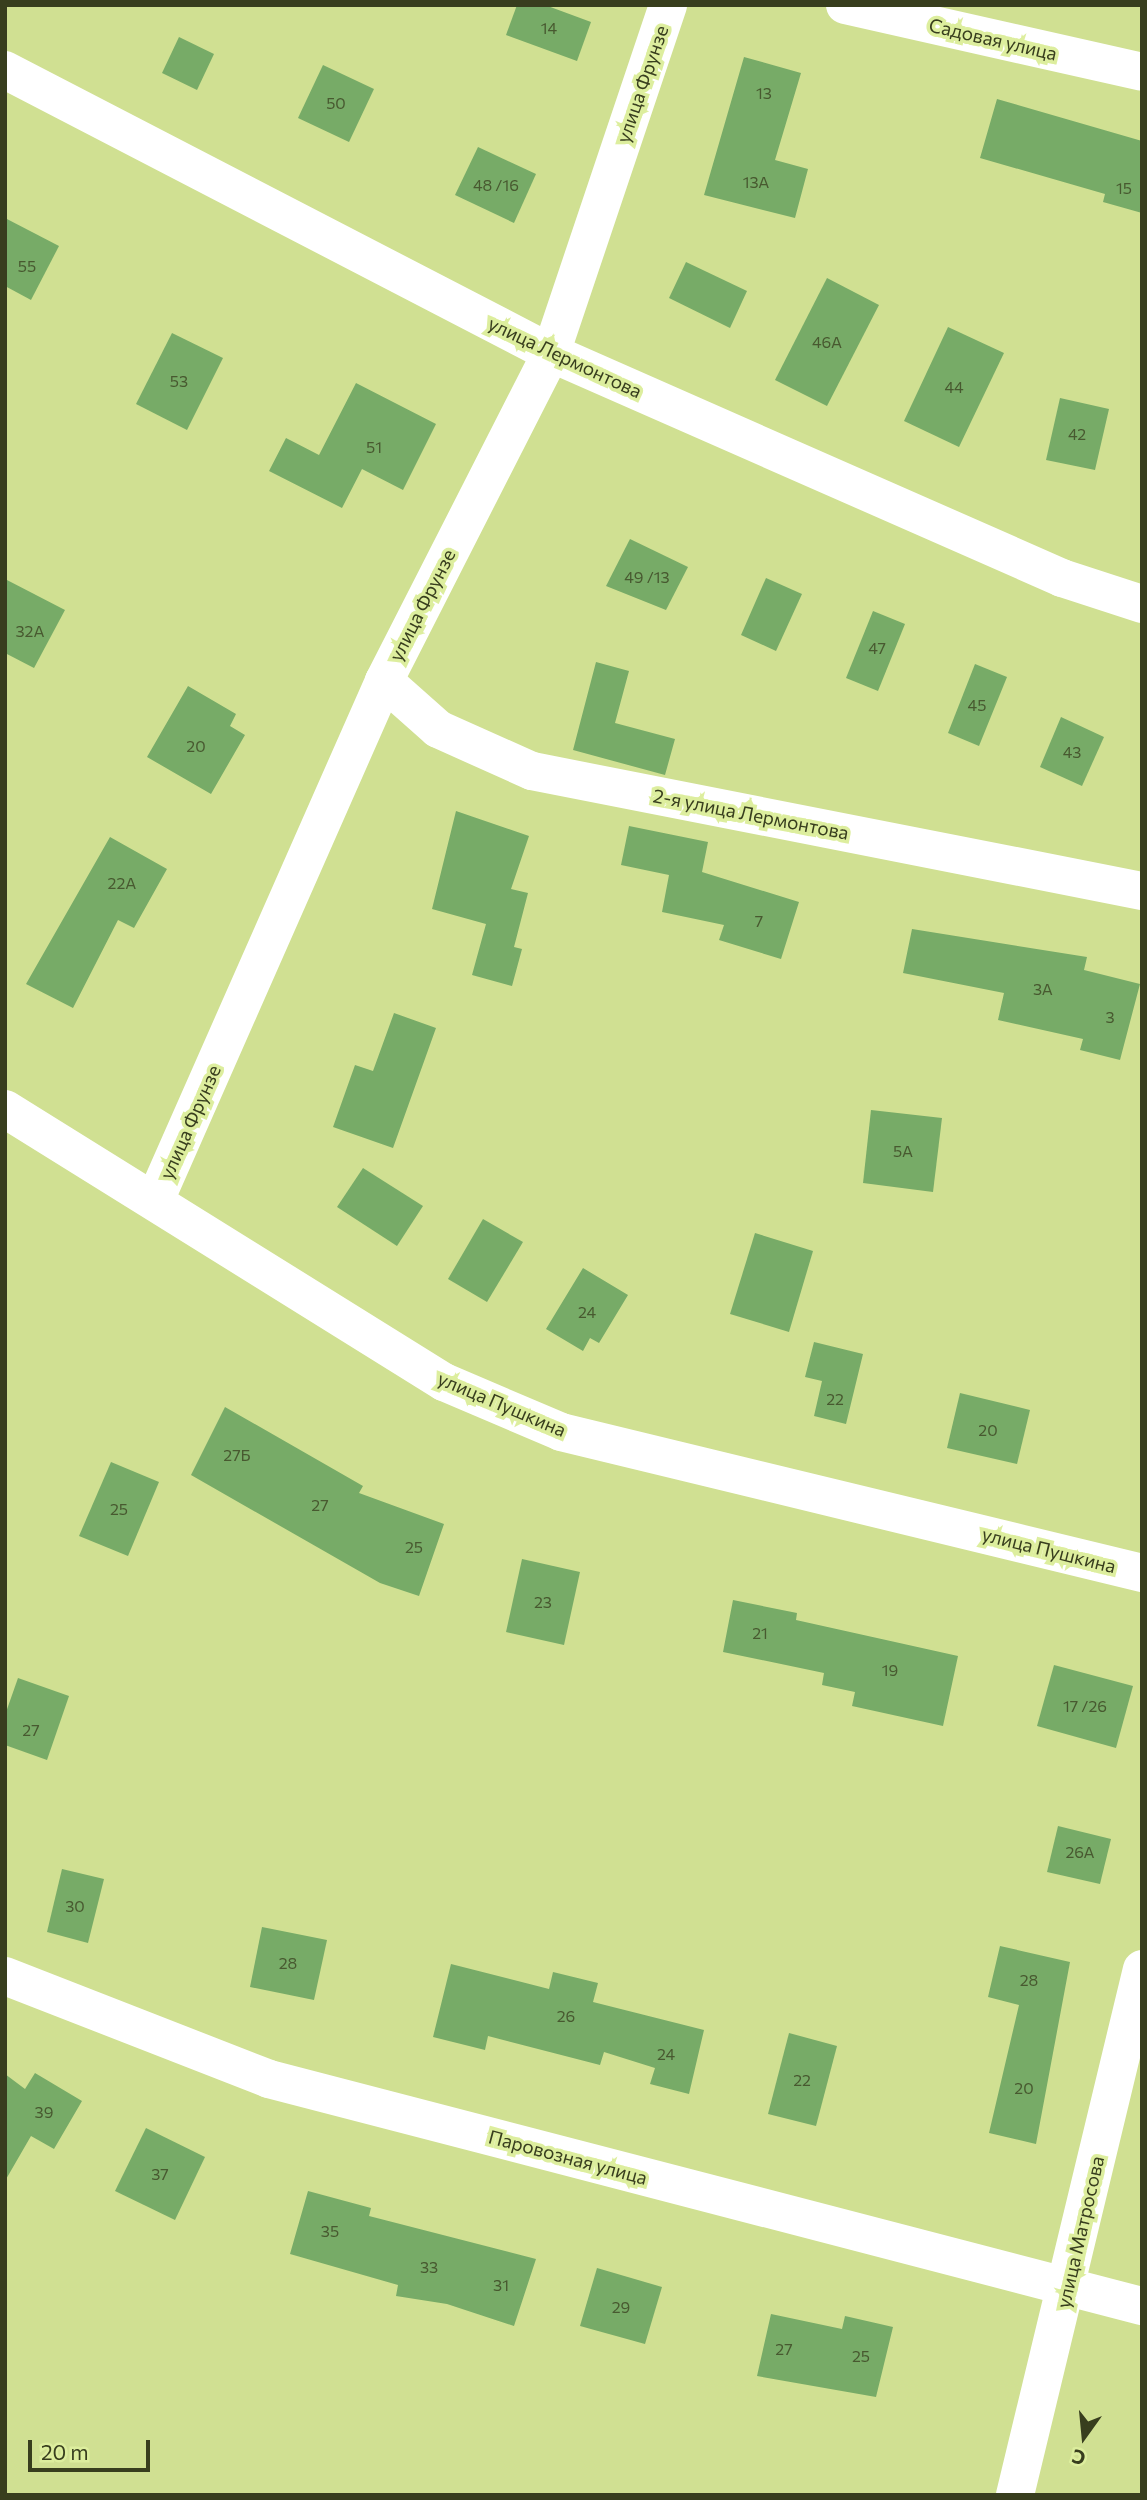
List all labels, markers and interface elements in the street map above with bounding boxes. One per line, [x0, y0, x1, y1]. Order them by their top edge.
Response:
street label: Садовая улица [927, 13, 1059, 65]
house number: 14 [541, 18, 557, 38]
street label: улица Фрунзе [611, 22, 673, 146]
house number: 13 [756, 83, 772, 103]
house number: 50 [326, 93, 346, 113]
house number: 13А [743, 172, 769, 192]
house number: 48 /16 [473, 175, 519, 195]
house number: 15 [1116, 178, 1132, 198]
house number: 55 [18, 256, 36, 276]
street label: улица Лермонтова [485, 311, 645, 403]
house number: 46А [812, 332, 842, 352]
house number: 53 [170, 371, 188, 391]
house number: 44 [944, 377, 964, 397]
house number: 42 [1068, 424, 1086, 444]
house number: 51 [366, 437, 382, 457]
street label: улица Фрунзе [384, 545, 460, 665]
house number: 49 /13 [624, 567, 670, 587]
house number: 32А [16, 621, 44, 641]
house number: 47 [868, 638, 886, 658]
house number: 45 [968, 695, 986, 715]
house number: 20 [186, 736, 206, 756]
house number: 43 [1063, 742, 1081, 762]
street label: 2-я улица Лермонтова [651, 784, 851, 844]
house number: 22А [108, 873, 136, 893]
house number: 7 [755, 911, 763, 931]
house number: 3А [1033, 979, 1053, 999]
house number: 3 [1105, 1007, 1115, 1027]
street label: улица Фрунзе [155, 1061, 225, 1183]
house number: 5А [893, 1141, 913, 1161]
house number: 24 [578, 1302, 596, 1322]
street label: улица Пушкина [434, 1367, 570, 1441]
house number: 22 [826, 1389, 844, 1409]
house number: 20 [978, 1420, 998, 1440]
house number: 27Б [223, 1445, 251, 1465]
house number: 27 [311, 1495, 329, 1515]
house number: 25 [110, 1499, 128, 1519]
street label: улица Пушкина [980, 1522, 1118, 1578]
house number: 25 [405, 1537, 423, 1557]
house number: 23 [534, 1592, 552, 1612]
house number: 21 [752, 1623, 768, 1643]
house number: 19 [882, 1660, 898, 1680]
house number: 17 /26 [1063, 1696, 1107, 1716]
house number: 27 [22, 1720, 40, 1740]
house number: 26А [1065, 1842, 1095, 1862]
house number: 30 [65, 1896, 85, 1916]
house number: 28 [279, 1953, 297, 1973]
house number: 28 [1020, 1970, 1038, 1990]
house number: 26 [557, 2006, 575, 2026]
house number: 24 [657, 2044, 675, 2064]
house number: 22 [793, 2070, 811, 2090]
house number: 20 [1014, 2078, 1034, 2098]
house number: 39 [35, 2102, 53, 2122]
street label: Паровозная улица [486, 2125, 650, 2189]
street label: улица Матросова [1051, 2154, 1109, 2310]
house number: 37 [151, 2164, 169, 2184]
house number: 35 [321, 2221, 339, 2241]
house number: 33 [420, 2257, 438, 2277]
house number: 31 [493, 2275, 509, 2295]
house number: 29 [612, 2297, 630, 2317]
house number: 27 [775, 2339, 793, 2359]
house number: 25 [852, 2346, 870, 2366]
north arrow [1049, 2402, 1119, 2472]
scale bar [32, 2426, 154, 2470]
text: 20 m [41, 2439, 89, 2464]
text: С [1069, 2445, 1088, 2471]

